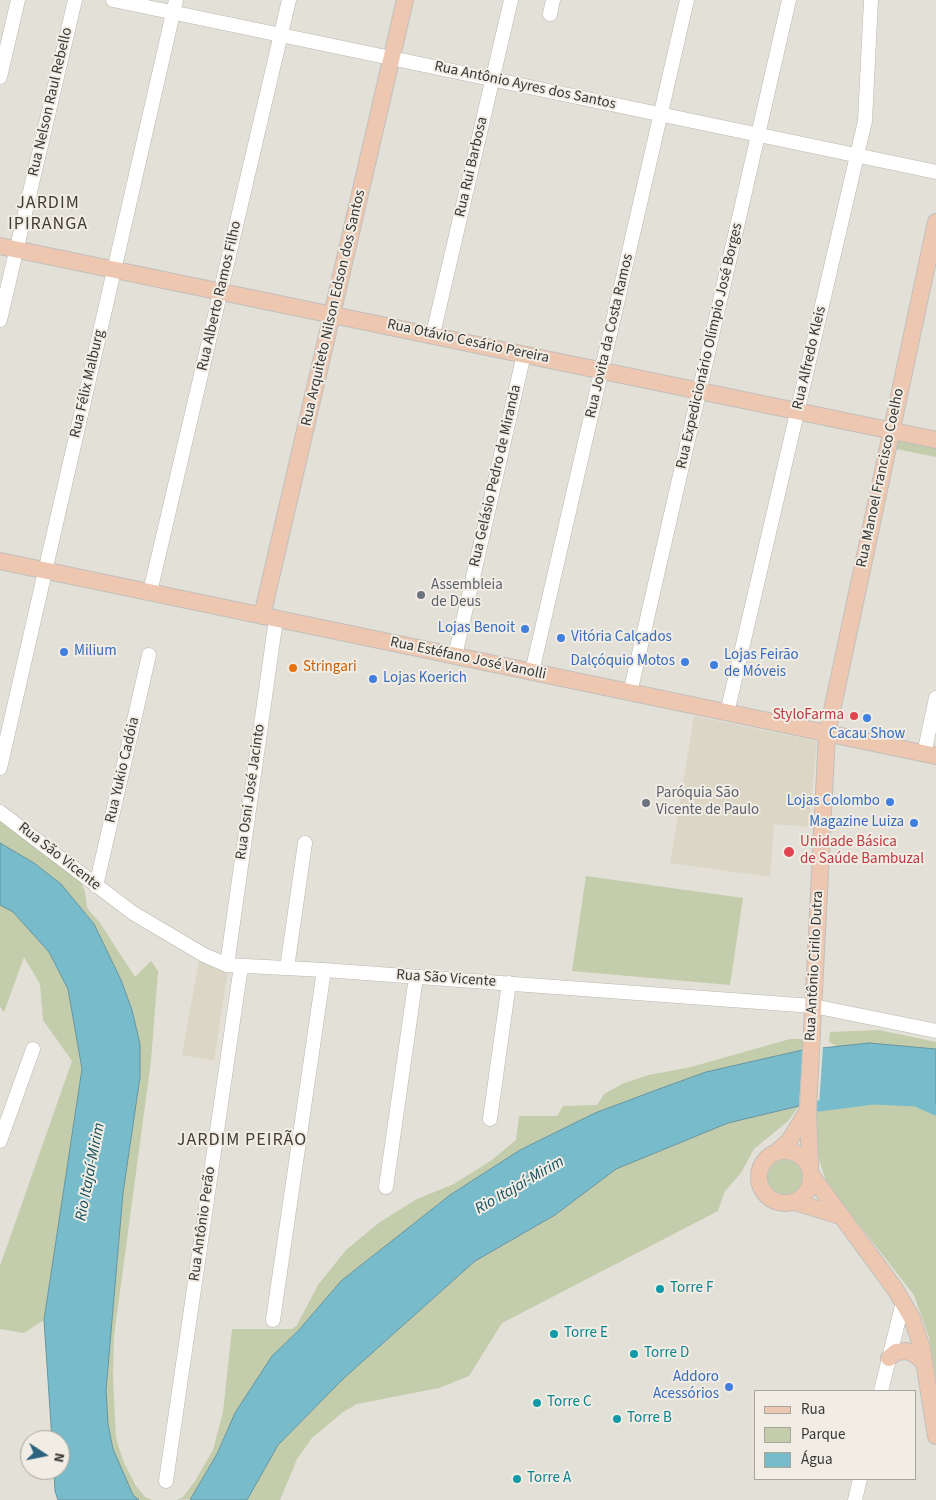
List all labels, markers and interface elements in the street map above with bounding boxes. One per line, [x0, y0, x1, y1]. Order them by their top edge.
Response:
street label: Rua Nelson Raul Rebello [25, 26, 77, 178]
street label: Rua Antônio Ayres dos Santos [433, 58, 617, 114]
street label: Rua Rui Barbosa [452, 115, 492, 219]
street label: Rua Arquiteto Nilson Edson dos Santos [298, 188, 370, 428]
district label: JARDIM IPIRANGA [7, 193, 89, 235]
street label: Rua Alberto Ramos Filho [194, 219, 246, 373]
street label: Rua Expedicionário Olímpio José Borges [673, 221, 747, 471]
street label: Rua Jovita da Costa Ramos [582, 252, 638, 420]
street label: Rua Alfredo Kleis [789, 305, 831, 411]
street label: Rua Otávio Cesário Pereira [385, 316, 551, 368]
street label: Rua Félix Malburg [67, 328, 109, 440]
street label: Rua Gelásio Pedro de Miranda [466, 383, 526, 569]
street label: Rua Manoel Francisco Coelho [853, 387, 909, 569]
place label: Assembleia de Deus [431, 577, 503, 612]
marker: Assembleia de Deus [415, 589, 427, 601]
place label: Lojas Benoit [438, 620, 515, 638]
marker: Lojas Benoit [519, 623, 531, 635]
place label: Vitória Calçados [571, 629, 672, 647]
marker: Vitória Calçados [555, 632, 567, 644]
street label: Rua Estéfano José Vanolli [388, 634, 548, 684]
place label: Milium [74, 643, 117, 661]
marker: Milium [58, 646, 70, 658]
place label: Lojas Feirão de Móveis [724, 647, 799, 682]
place label: Dalçóquio Motos [570, 653, 675, 671]
marker: Dalçóquio Motos [679, 656, 691, 668]
place label: Stringari [303, 659, 357, 677]
marker: Lojas Feirão de Móveis [708, 659, 720, 671]
marker: Stringari [287, 662, 299, 674]
place label: Lojas Koerich [383, 670, 467, 688]
marker: Lojas Koerich [367, 673, 379, 685]
place label: StyloFarma [773, 707, 844, 725]
marker: StyloFarma [848, 710, 860, 722]
marker: Cacau Show [861, 712, 873, 724]
street label: Rua Yukio Cadóia [102, 715, 144, 825]
street label: Rua Osni José Jacinto [233, 723, 269, 861]
place label: Cacau Show [829, 726, 905, 744]
place label: Paróquia São Vicente de Paulo [656, 785, 759, 820]
place label: Lojas Colombo [787, 793, 880, 811]
marker: Lojas Colombo [884, 796, 896, 808]
marker: Paróquia São Vicente de Paulo [640, 797, 652, 809]
place label: Magazine Luiza [809, 814, 904, 832]
marker: Magazine Luiza [908, 817, 920, 829]
street label: Rua São Vicente [14, 819, 104, 895]
place label: Unidade Básica de Saúde Bambuzal [800, 834, 924, 869]
marker: Unidade Básica de Saúde Bambuzal [782, 845, 796, 859]
street label: Rua Antônio Cirilo Dutra [802, 890, 828, 1042]
street label: Rua São Vicente [396, 967, 496, 991]
water label: Rio Itajaí-Mirim [72, 1121, 110, 1223]
district label: JARDIM PEIRÃO [175, 1130, 309, 1152]
water label: Rio Itajaí-Mirim [472, 1153, 568, 1219]
street label: Rua Antônio Perão [186, 1165, 220, 1283]
place label: Torre F [670, 1280, 713, 1298]
marker: Torre F [654, 1283, 666, 1295]
place label: Torre E [564, 1325, 608, 1343]
marker: Torre E [548, 1328, 560, 1340]
place label: Torre D [644, 1345, 689, 1363]
marker: Torre D [628, 1348, 640, 1360]
place label: Addoro Acessórios [653, 1369, 719, 1404]
marker: Addoro Acessórios [723, 1381, 735, 1393]
legend [754, 1390, 916, 1480]
place label: Torre C [547, 1394, 591, 1412]
marker: Torre C [531, 1397, 543, 1409]
text: Rua [801, 1399, 825, 1420]
place label: Torre B [627, 1410, 672, 1428]
marker: Torre B [611, 1413, 623, 1425]
text: Parque [801, 1424, 845, 1445]
north arrow [20, 1430, 70, 1480]
text: Água [801, 1449, 832, 1470]
text: N [48, 1451, 69, 1464]
place label: Torre A [527, 1470, 571, 1488]
marker: Torre A [511, 1473, 523, 1485]

